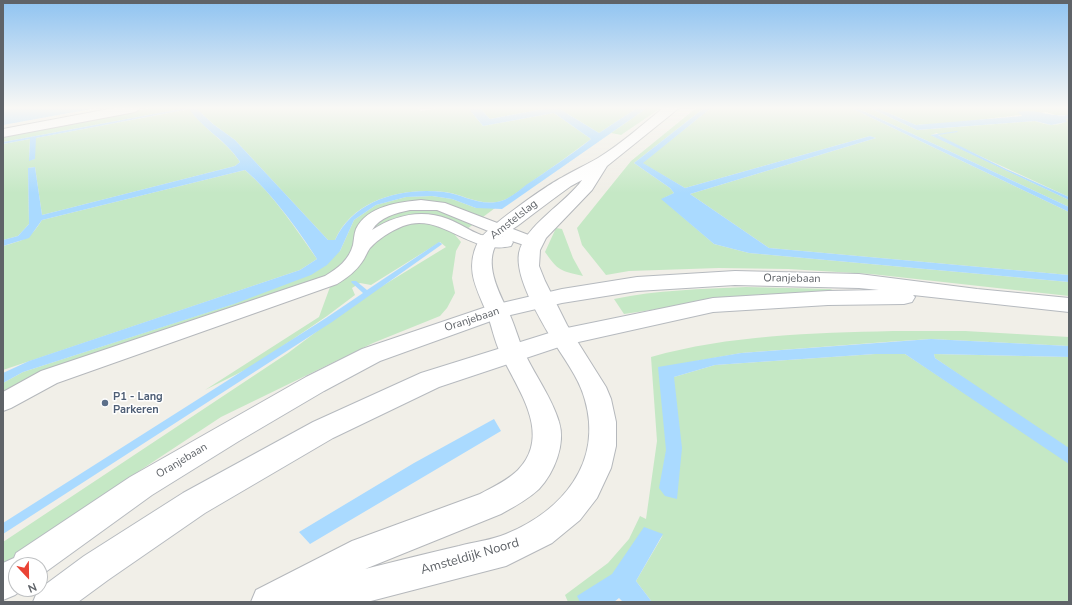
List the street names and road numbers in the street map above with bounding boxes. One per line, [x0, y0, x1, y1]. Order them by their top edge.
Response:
street label: Amstelslag [488, 197, 540, 243]
street label: Oranjebaan [763, 272, 821, 286]
street label: Oranjebaan [443, 305, 501, 335]
street label: Oranjebaan [154, 441, 210, 481]
street label: Amsteldijk Noord [419, 535, 521, 579]

